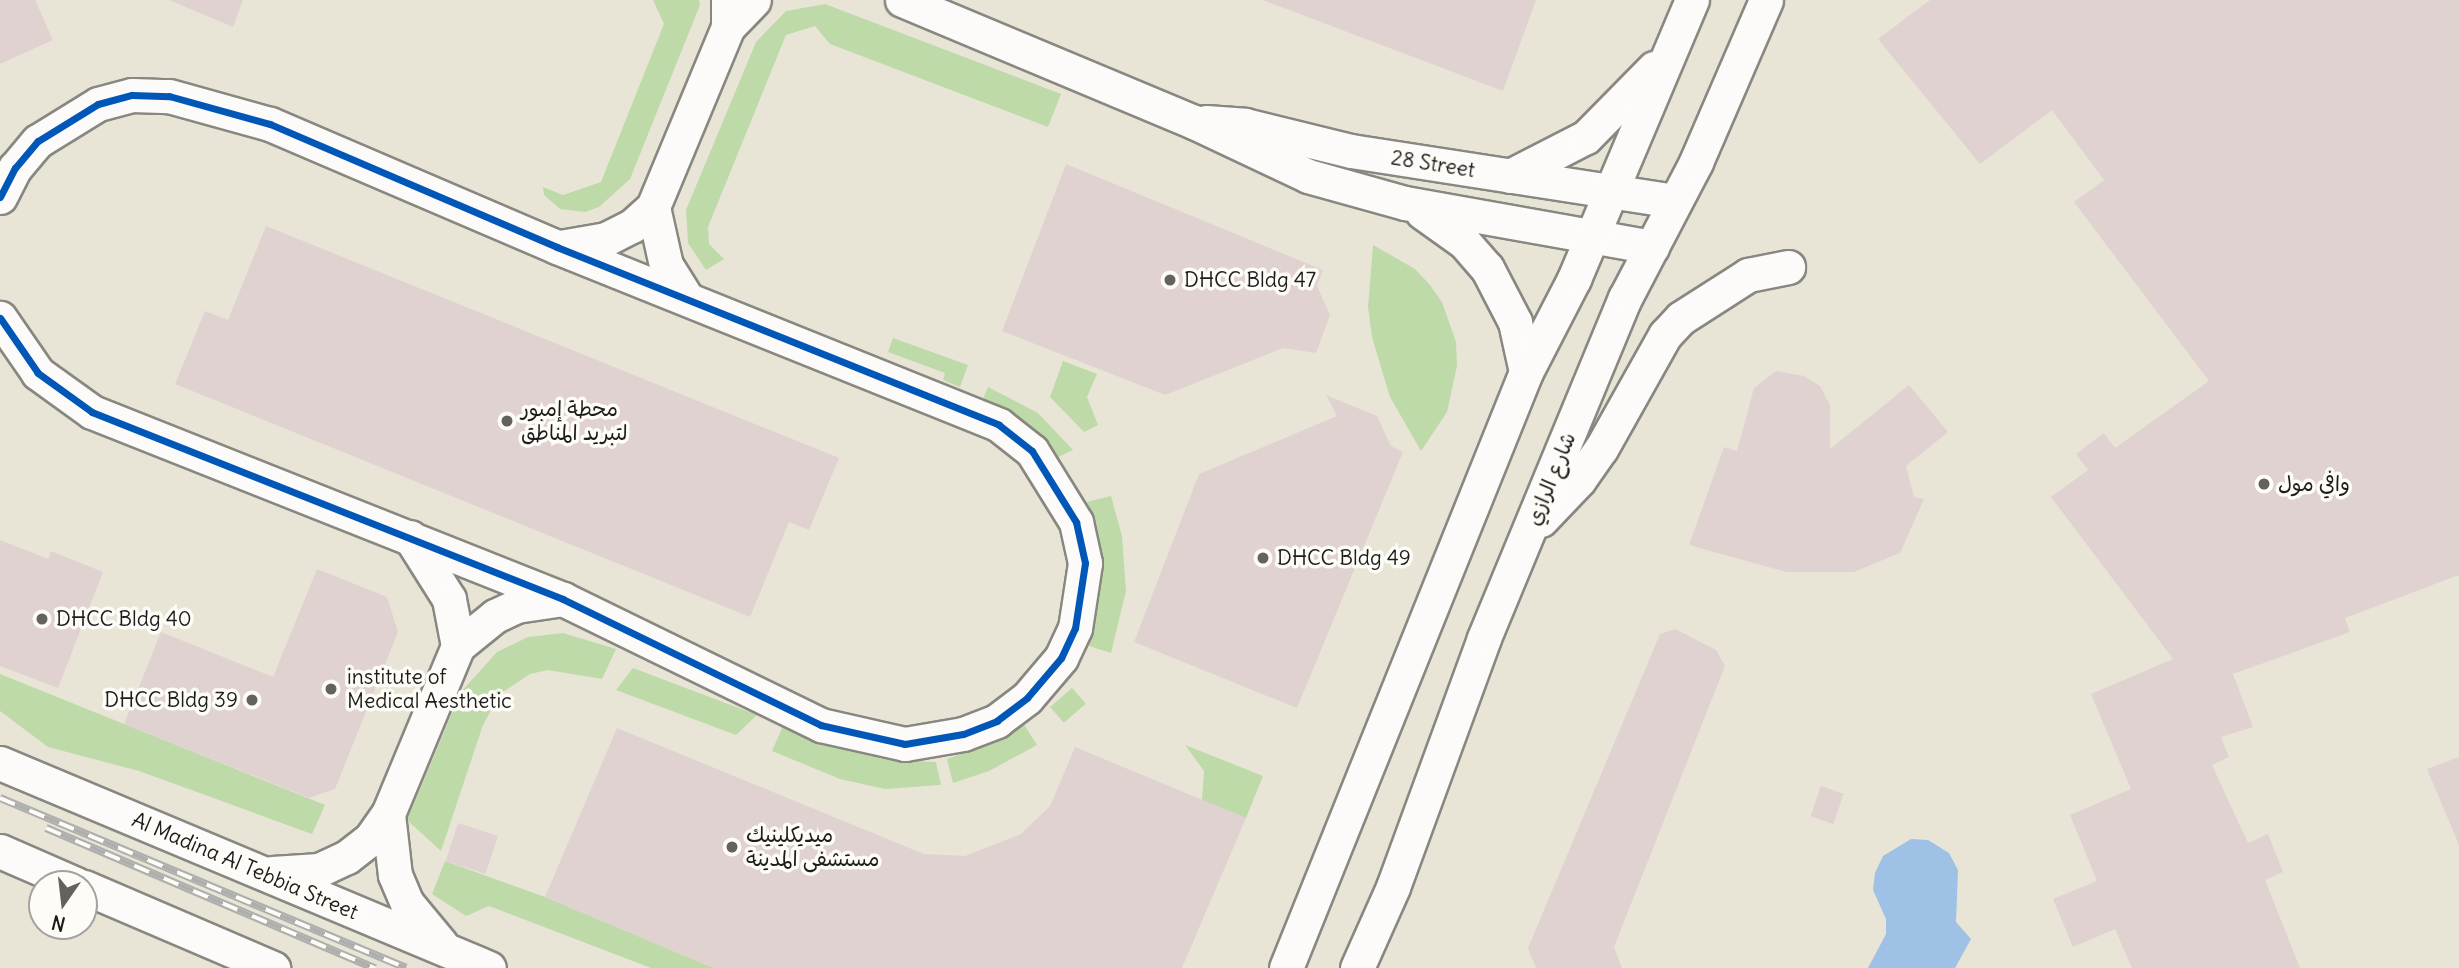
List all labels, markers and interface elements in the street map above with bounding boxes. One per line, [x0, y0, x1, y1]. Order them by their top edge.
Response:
street label: 28 Street [1389, 145, 1477, 183]
place label: DHCC Bldg 47 [1184, 267, 1316, 293]
marker: DHCC Bldg 47 [1162, 272, 1178, 288]
place label: محطة إمبور لتبريد المناطق [521, 396, 628, 446]
marker: محطة إمبور لتبريد المناطق [499, 413, 515, 429]
street label: شارع الرازي [1521, 429, 1581, 529]
place label: وافي مول [2278, 471, 2350, 497]
marker: وافي مول [2256, 476, 2272, 492]
place label: DHCC Bldg 49 [1277, 545, 1411, 571]
marker: DHCC Bldg 49 [1255, 550, 1271, 566]
place label: DHCC Bldg 40 [56, 606, 192, 632]
marker: DHCC Bldg 40 [34, 611, 50, 627]
place label: institute of Medical Aesthetic [347, 664, 512, 714]
marker: institute of Medical Aesthetic [321, 679, 341, 699]
place label: DHCC Bldg 39 [104, 687, 238, 713]
marker: DHCC Bldg 39 [244, 692, 260, 708]
street label: Al Madina Al Tebbia Street [128, 807, 362, 925]
place label: ميديكلينيك مستشفى المدينة [746, 822, 880, 872]
marker: ميديكلينيك مستشفى المدينة [724, 839, 740, 855]
north arrow [28, 870, 98, 940]
text: N [49, 910, 68, 937]

